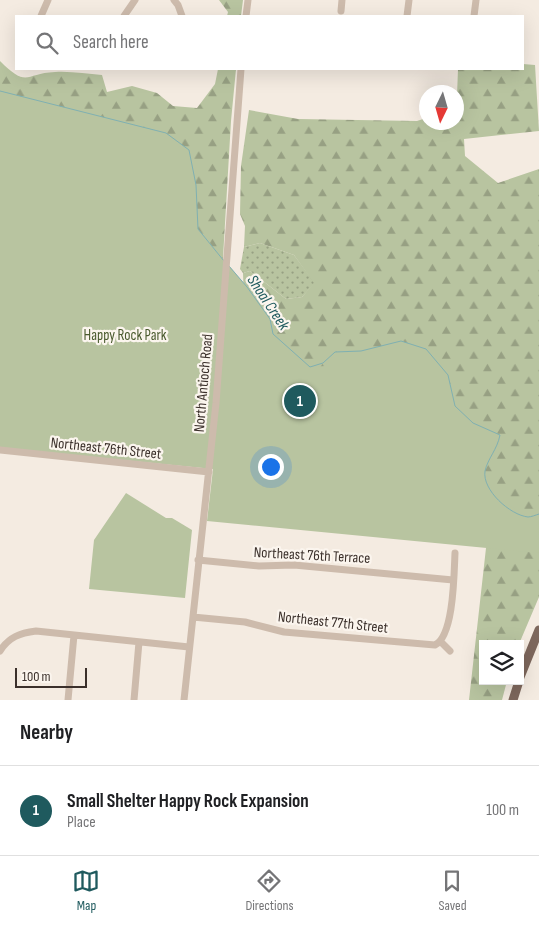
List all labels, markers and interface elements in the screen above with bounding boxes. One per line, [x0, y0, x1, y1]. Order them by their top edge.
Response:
search box [15, 15, 524, 70]
icon: search [33, 29, 61, 57]
text: Search here [73, 31, 149, 54]
north arrow [419, 85, 464, 130]
water label: Shoal Creek [243, 272, 294, 335]
park label: Happy Rock Park [84, 326, 167, 345]
street label: North Antioch Road [190, 333, 217, 433]
pin: 1 [284, 382, 316, 420]
street label: Northeast 76th Street [50, 433, 163, 464]
your location [258, 454, 284, 480]
street label: Northeast 76th Terrace [253, 543, 371, 568]
street label: Northeast 77th Street [277, 607, 389, 638]
map controls [479, 640, 524, 685]
button: layers [479, 640, 524, 685]
scale bar [15, 665, 88, 688]
text: 100 m [22, 668, 51, 685]
text: Nearby [20, 720, 73, 745]
text: Small Shelter Happy Rock Expansion [67, 790, 309, 813]
text: 1 [33, 801, 39, 820]
text: 100 m [486, 801, 519, 820]
text: Place [67, 813, 96, 832]
tab: Map [72, 867, 100, 914]
tab: Directions [245, 867, 294, 914]
tab: Saved [438, 867, 467, 914]

